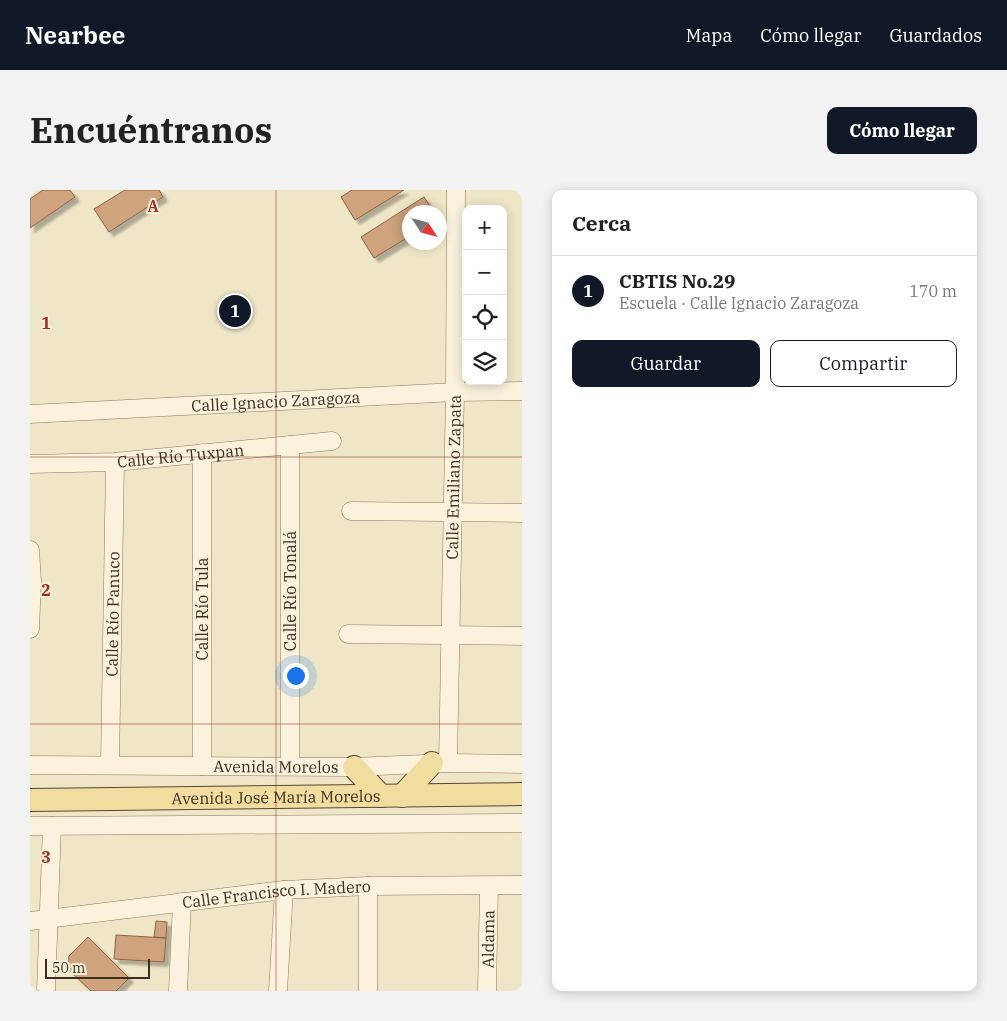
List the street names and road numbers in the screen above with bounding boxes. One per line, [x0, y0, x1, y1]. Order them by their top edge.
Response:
street label: Calle Ignacio Zaragoza [191, 387, 361, 416]
street label: Calle Emiliano Zapata [442, 394, 465, 560]
street label: Calle Río Tuxpan [116, 440, 245, 472]
street label: Calle Río Tonalá [280, 530, 300, 651]
street label: Calle Río Panuco [101, 551, 124, 677]
street label: Calle Río Tula [192, 557, 212, 660]
street label: Avenida Morelos [213, 756, 339, 777]
street label: Avenida José María Morelos [171, 786, 381, 808]
street label: Calle Francisco I. Madero [181, 876, 371, 912]
street label: Aldama [477, 910, 499, 968]

